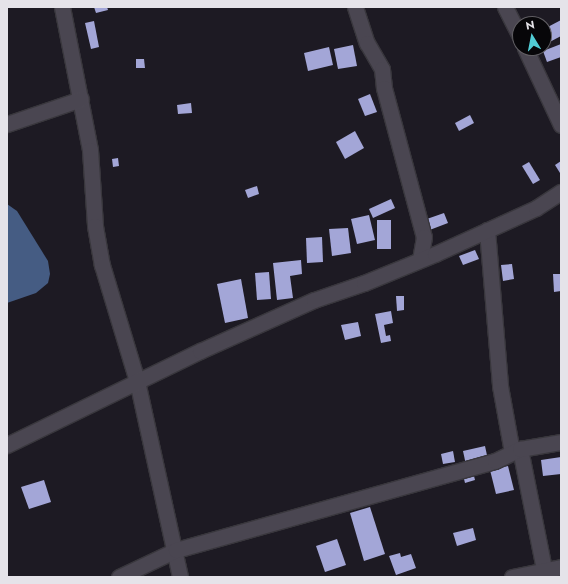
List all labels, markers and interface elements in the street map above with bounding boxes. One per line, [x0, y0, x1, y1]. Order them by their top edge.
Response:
north arrow [512, 16, 552, 56]
text: N [524, 17, 536, 34]

